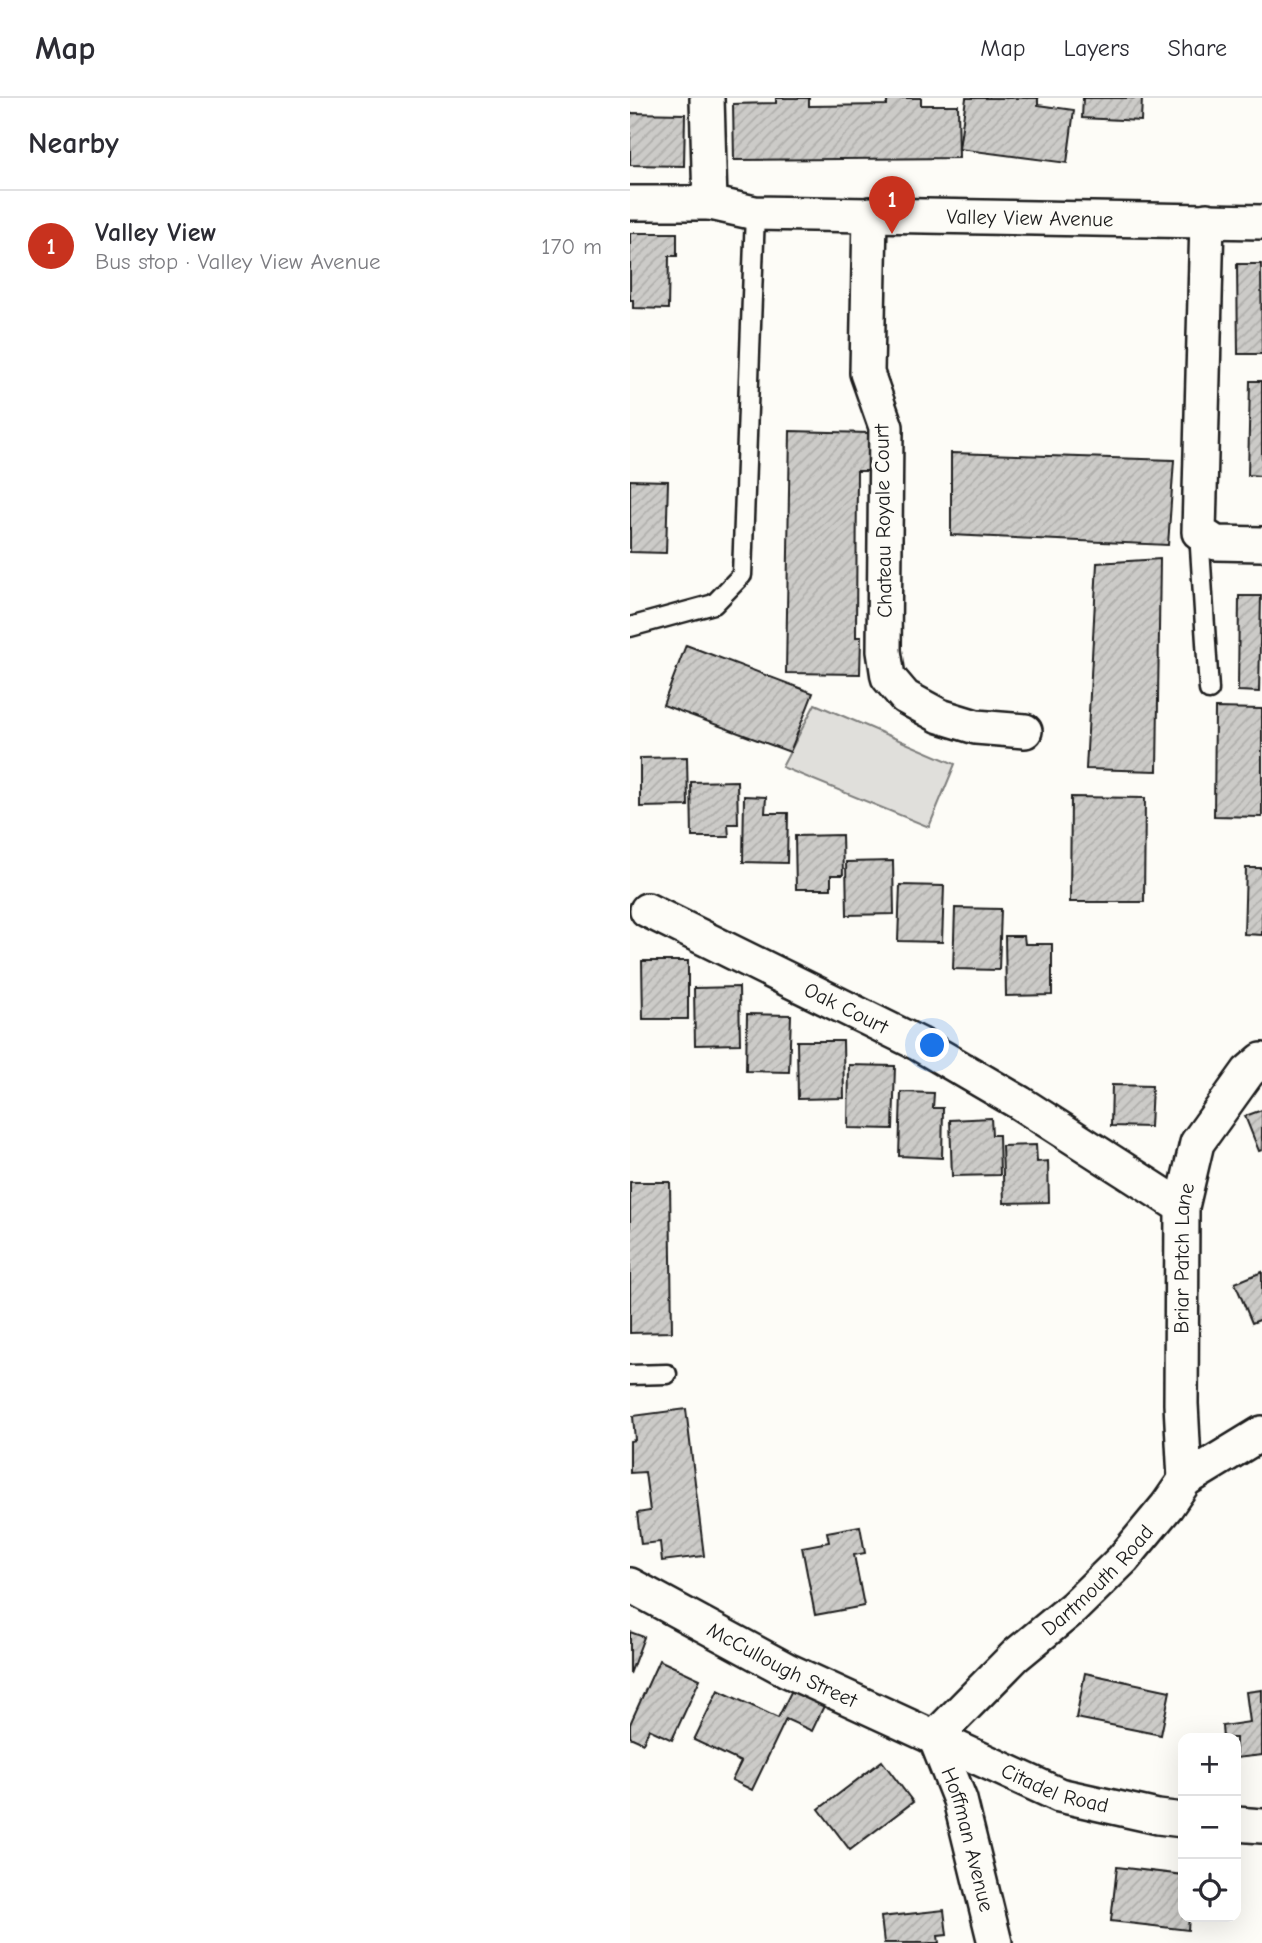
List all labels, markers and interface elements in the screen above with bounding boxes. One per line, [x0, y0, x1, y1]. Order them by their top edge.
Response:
text: Map [35, 29, 96, 67]
text: Map [980, 34, 1026, 62]
text: Layers [1064, 34, 1129, 62]
text: Share [1167, 34, 1227, 62]
text: Nearby [28, 126, 119, 161]
pin: 1 [869, 176, 915, 234]
street label: Valley View Avenue [946, 204, 1114, 231]
text: Valley View [95, 218, 217, 248]
text: 1 [46, 233, 56, 260]
text: 170 m [541, 233, 602, 260]
text: Bus stop · Valley View Avenue [95, 248, 381, 275]
street label: Chateau Royale Court [869, 423, 897, 618]
street label: Oak Court [800, 977, 893, 1039]
your location [915, 1028, 949, 1062]
street label: Briar Patch Lane [1169, 1180, 1199, 1334]
street label: Dartmouth Road [1037, 1520, 1158, 1641]
street label: McCullough Street [703, 1617, 862, 1713]
map controls [1178, 1733, 1241, 1922]
button: + [1178, 1733, 1241, 1796]
street label: Citadel Road [997, 1758, 1111, 1818]
street label: Hoffman Avenue [936, 1764, 999, 1914]
button: − [1178, 1796, 1241, 1859]
button: locate [1178, 1859, 1241, 1922]

